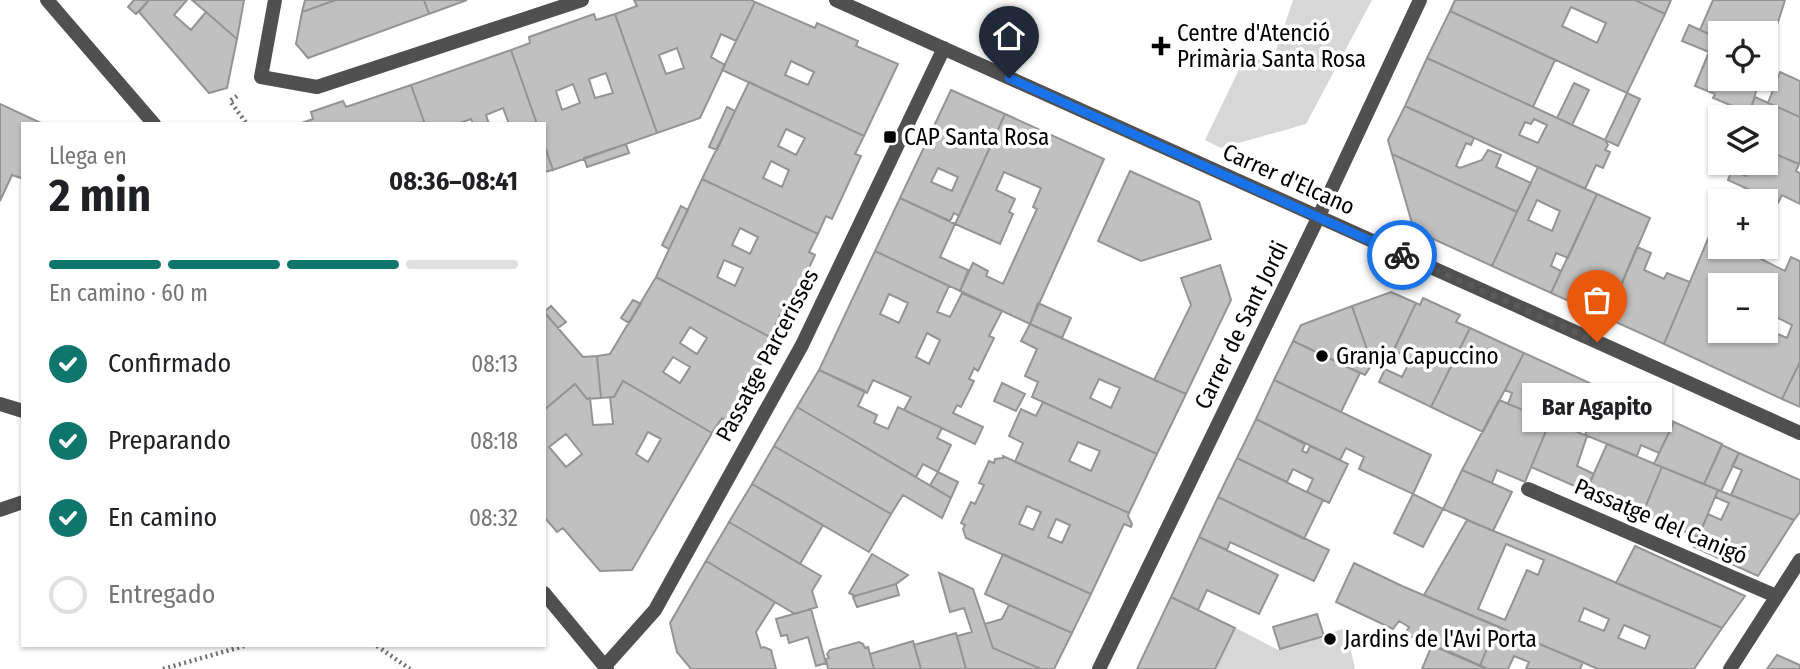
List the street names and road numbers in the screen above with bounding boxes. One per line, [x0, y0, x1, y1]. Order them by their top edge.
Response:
street label: Carrer d'Elcano [1219, 137, 1359, 221]
street label: Carrer de Sant Jordi [1188, 236, 1294, 414]
street label: Passatge Parcerisses [710, 264, 824, 446]
street label: Passatge del Canigó [1570, 472, 1752, 570]

